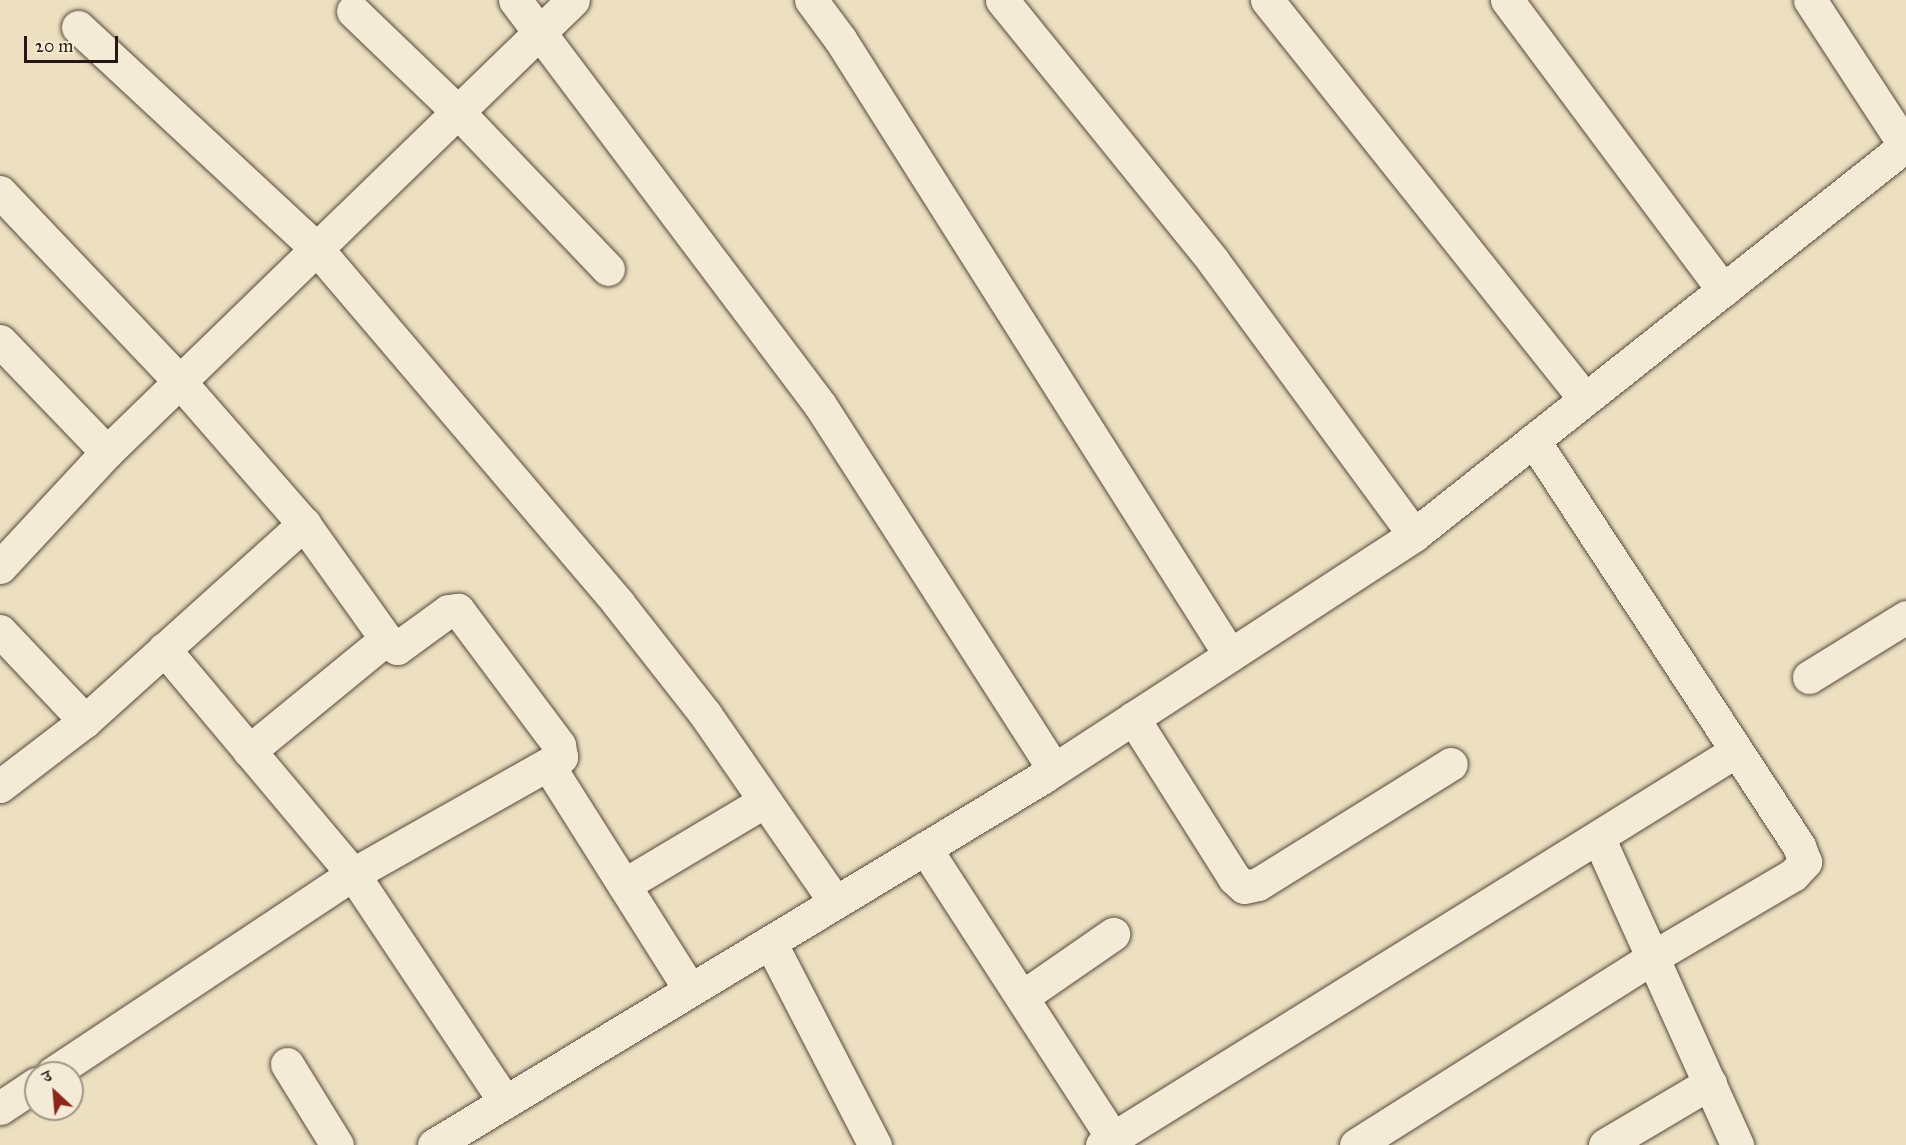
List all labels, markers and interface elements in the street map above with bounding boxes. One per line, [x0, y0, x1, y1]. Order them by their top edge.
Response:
scale bar [27, 24, 122, 62]
text: 20 m [35, 35, 73, 57]
north arrow [24, 1061, 84, 1121]
text: उ [39, 1066, 55, 1086]

